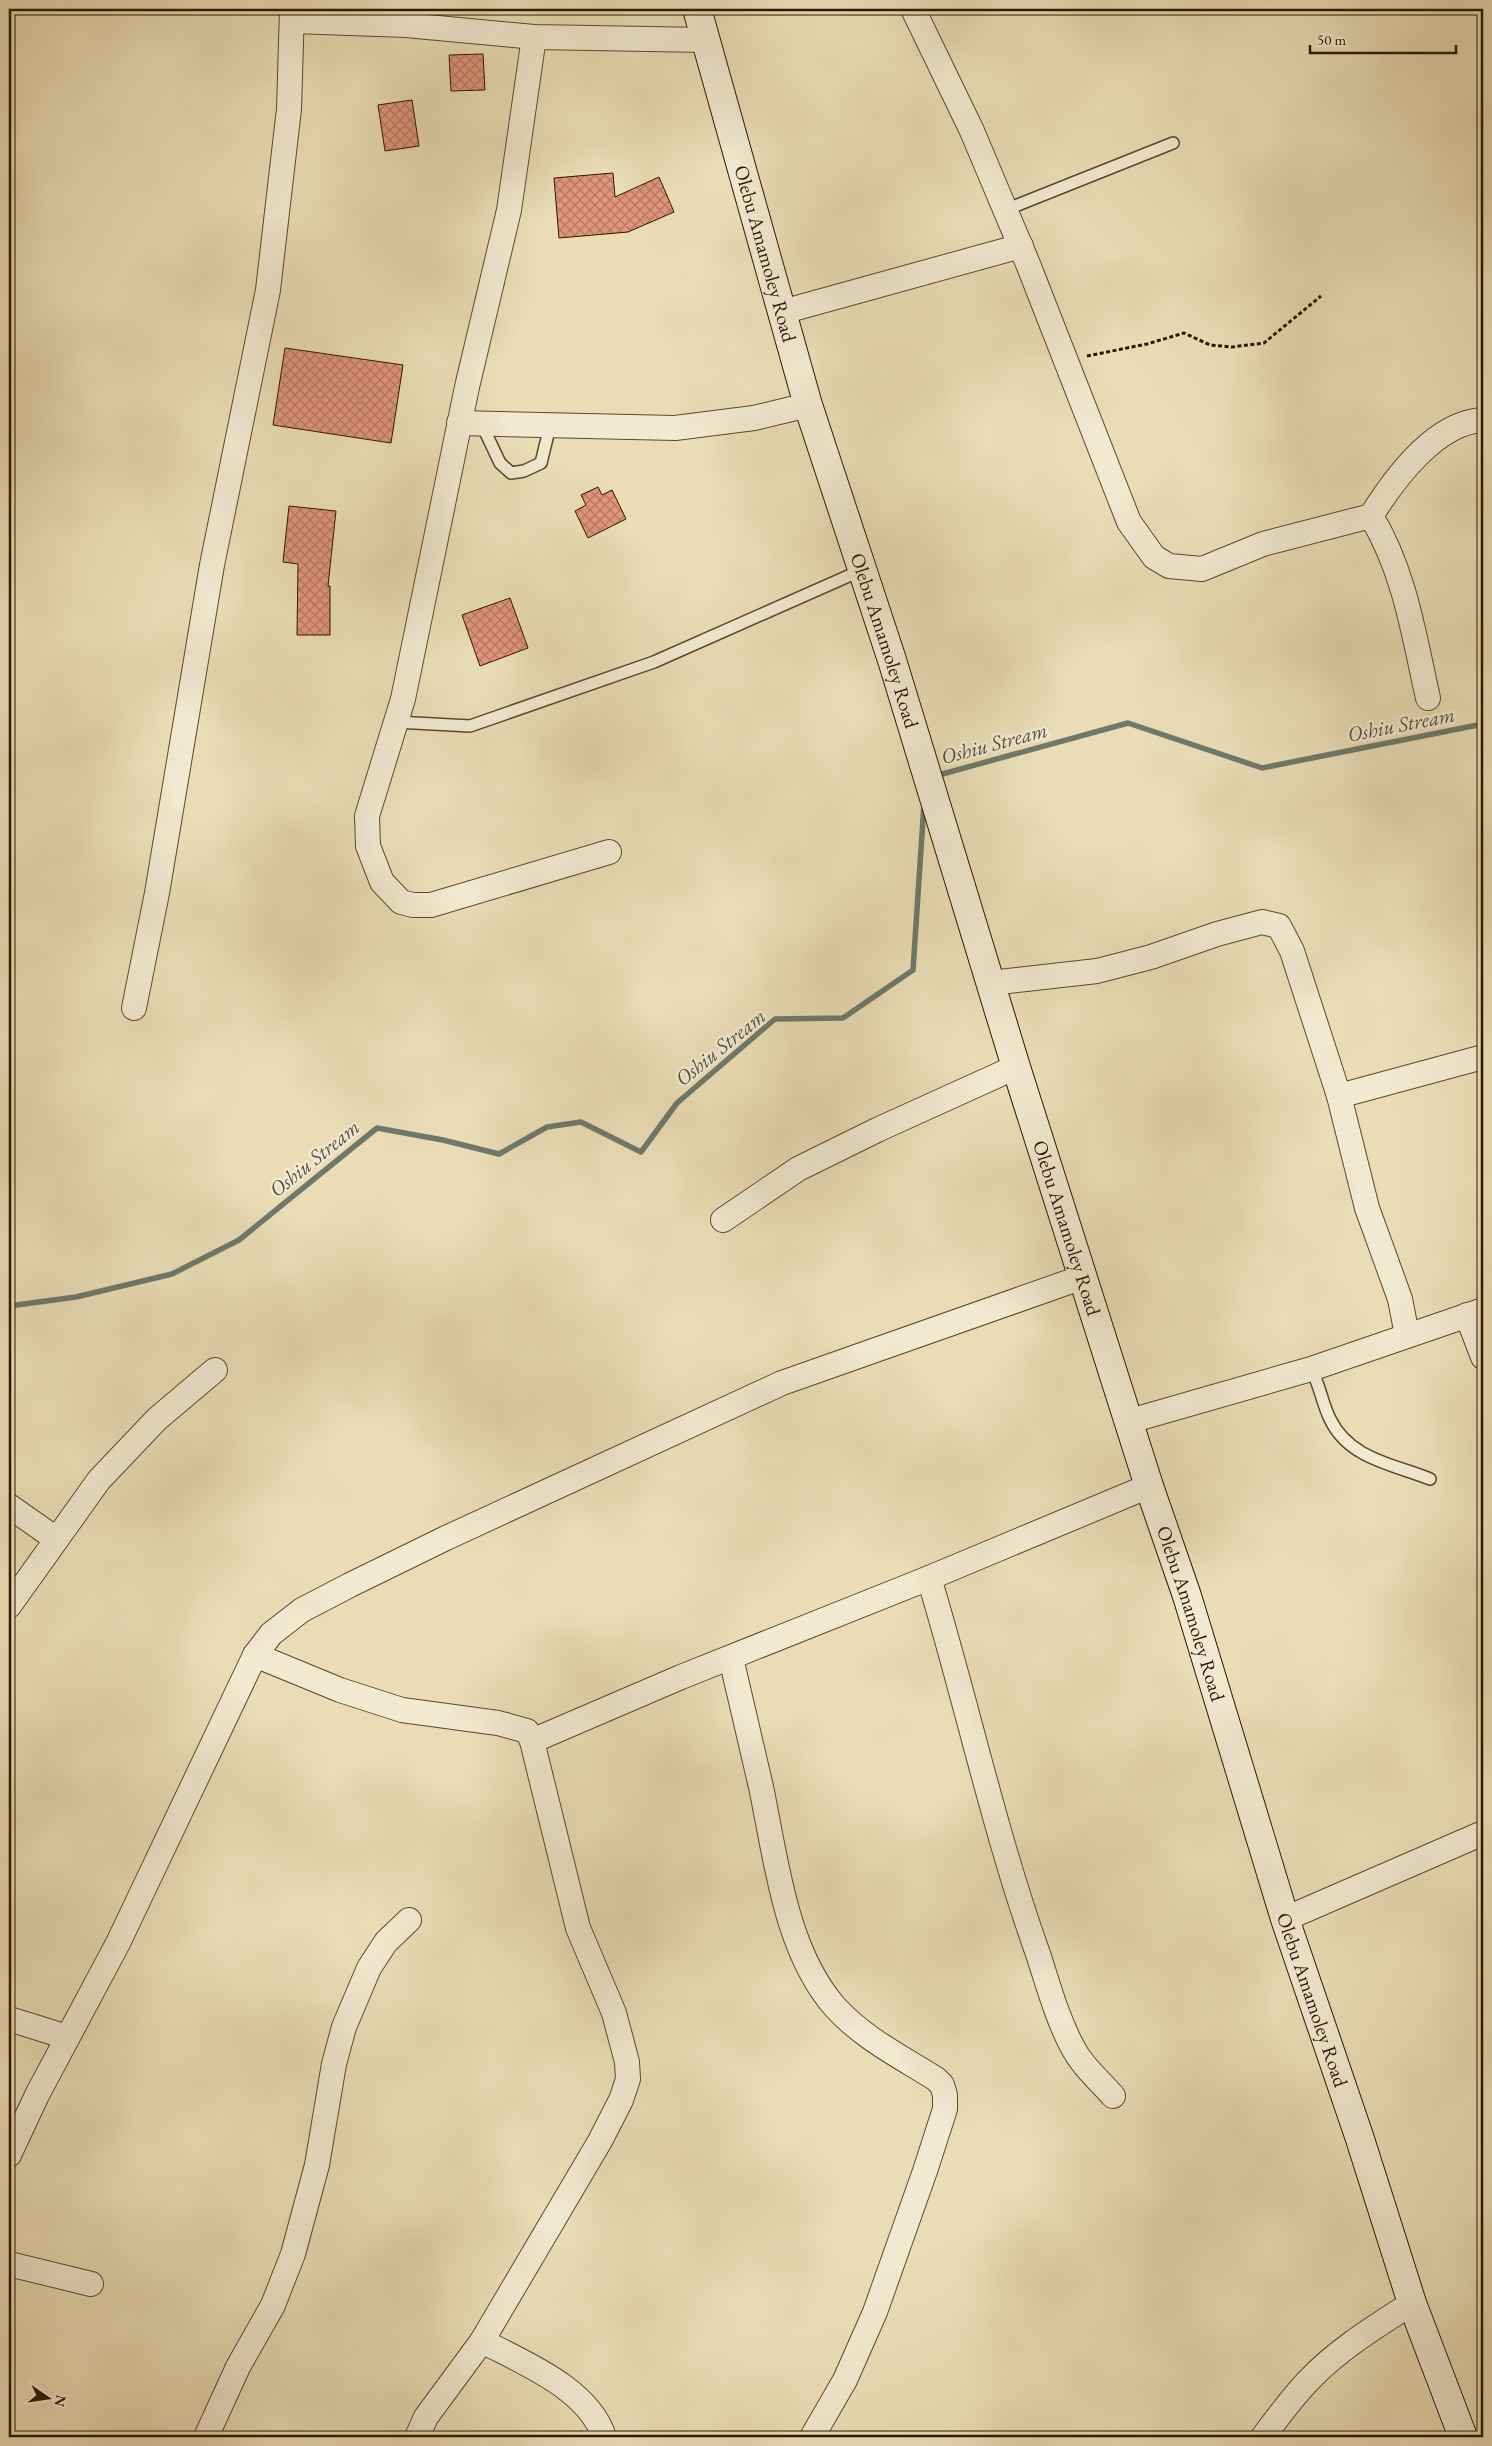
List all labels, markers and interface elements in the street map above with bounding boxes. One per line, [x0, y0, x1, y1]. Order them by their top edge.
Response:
scale bar [1310, 22, 1456, 54]
text: 50 m [1317, 30, 1346, 49]
street label: Olebu Amamoley Road [728, 162, 803, 346]
street label: Olebu Amamoley Road [845, 550, 925, 732]
water label: Oshiu Stream [1345, 700, 1457, 748]
water label: Oshiu Stream [938, 716, 1050, 770]
water label: Oshiu Stream [669, 1002, 771, 1092]
water label: Oshiu Stream [263, 1113, 365, 1203]
street label: Olebu Amamoley Road [1027, 1137, 1107, 1320]
street label: Olebu Amamoley Road [1151, 1522, 1231, 1705]
street label: Olebu Amamoley Road [1271, 1909, 1355, 2091]
north arrow [22, 2374, 72, 2424]
text: N [50, 2393, 71, 2409]

